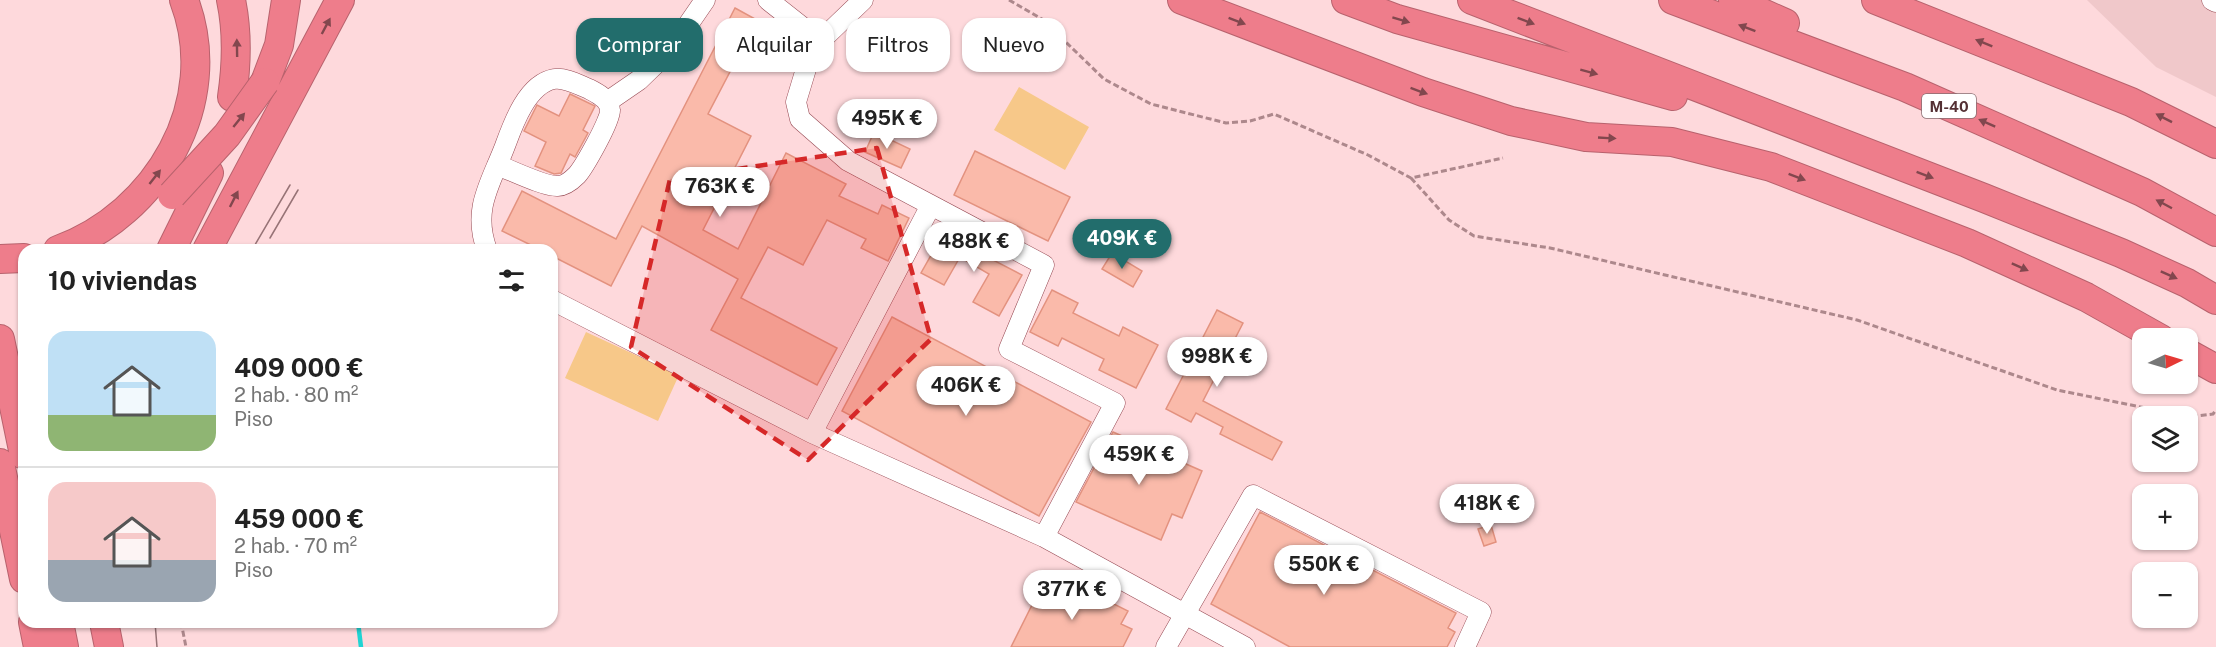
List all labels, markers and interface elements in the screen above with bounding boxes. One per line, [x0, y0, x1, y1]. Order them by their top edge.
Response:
one-way arrow [1228, 16, 1246, 26]
one-way arrow [1392, 16, 1410, 25]
one-way arrow [1518, 16, 1536, 26]
one-way arrow [321, 18, 331, 35]
chip: Comprar [576, 18, 703, 72]
chip: Alquilar [715, 18, 834, 72]
chip: Filtros [846, 18, 950, 72]
chip: Nuevo [962, 18, 1066, 72]
one-way arrow [1738, 22, 1756, 32]
one-way arrow [1975, 38, 1993, 47]
one-way arrow [232, 39, 241, 58]
one-way arrow [1580, 67, 1598, 77]
one-way arrow [1410, 86, 1428, 96]
road number: M-40 [1922, 94, 1976, 118]
pin: 495K € [838, 99, 936, 150]
text: 495K € [851, 106, 923, 130]
one-way arrow [232, 112, 244, 127]
one-way arrow [2155, 113, 2172, 123]
one-way arrow [1978, 118, 1996, 128]
one-way arrow [1598, 134, 1617, 143]
pin: 763K € [671, 167, 769, 218]
one-way arrow [149, 170, 161, 185]
one-way arrow [1917, 170, 1935, 180]
one-way arrow [1788, 173, 1806, 182]
text: 763K € [685, 174, 755, 198]
one-way arrow [229, 190, 239, 207]
one-way arrow [2156, 199, 2173, 209]
pin: 409K € [1073, 219, 1171, 270]
pin: 488K € [925, 222, 1023, 273]
text: 409K € [1086, 226, 1158, 250]
text: 488K € [938, 229, 1010, 253]
one-way arrow [2011, 262, 2029, 272]
icon: filters [495, 264, 528, 297]
text: 10 viviendas [48, 265, 197, 296]
one-way arrow [2161, 270, 2179, 280]
north arrow [2132, 328, 2198, 394]
map controls [2132, 328, 2198, 628]
pin: 998K € [1168, 337, 1266, 388]
text: 998K € [1181, 344, 1253, 368]
text: 409 000 € [234, 352, 364, 383]
icon: home [96, 355, 168, 427]
pin: 406K € [917, 366, 1015, 417]
text: 406K € [930, 373, 1002, 397]
text: 2 hab. · 80 m² [234, 383, 358, 407]
button: layers [2132, 406, 2198, 472]
text: Piso [234, 407, 273, 431]
pin: 459K € [1090, 435, 1188, 486]
text: 459K € [1103, 442, 1175, 466]
pin: 418K € [1438, 484, 1536, 535]
button: + [2132, 484, 2198, 550]
text: 418K € [1454, 491, 1520, 515]
text: 459 000 € [234, 503, 364, 534]
icon: home [96, 506, 168, 578]
text: 2 hab. · 70 m² [234, 534, 357, 558]
pin: 550K € [1275, 545, 1373, 596]
text: 550K € [1288, 552, 1360, 576]
text: Piso [234, 558, 273, 582]
button: − [2132, 562, 2198, 628]
pin: 377K € [1023, 570, 1121, 621]
text: 377K € [1037, 577, 1107, 601]

